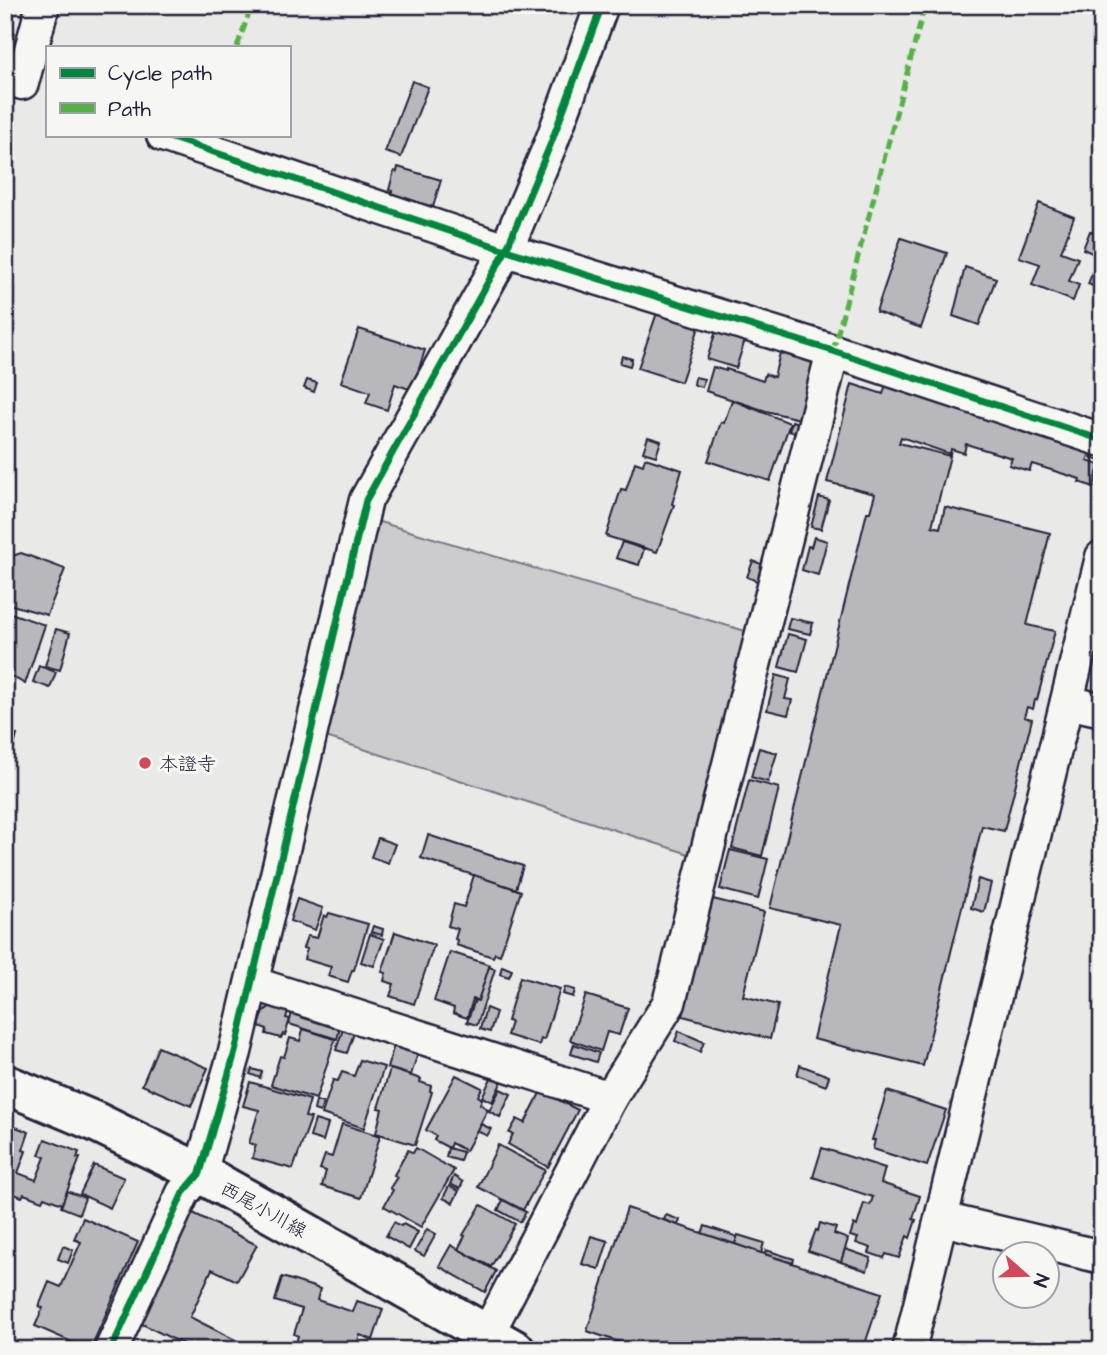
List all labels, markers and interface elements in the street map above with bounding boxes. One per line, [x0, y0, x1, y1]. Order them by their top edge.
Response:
legend [46, 46, 290, 136]
text: Cycle path [108, 59, 213, 90]
text: Path [108, 95, 152, 124]
place label: 本證寺 [159, 751, 216, 778]
marker: 本證寺 [137, 755, 153, 771]
street label: 西尾小川線 [215, 1175, 311, 1245]
north arrow [992, 1240, 1062, 1310]
text: N [1026, 1270, 1055, 1291]

